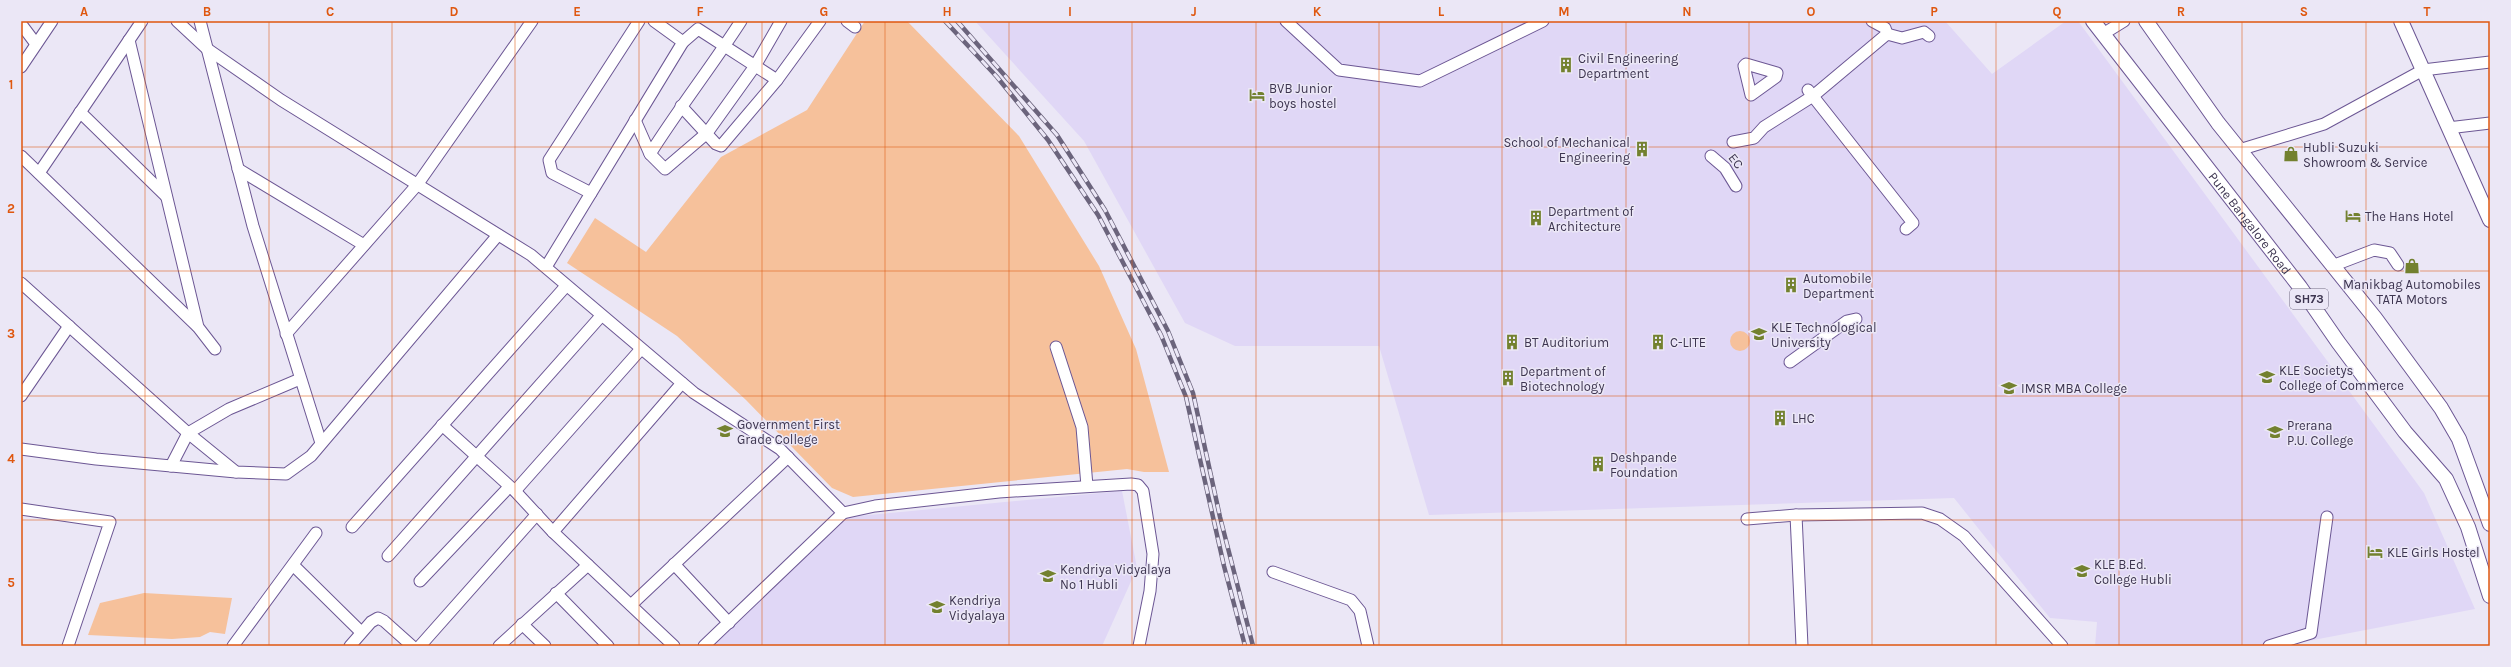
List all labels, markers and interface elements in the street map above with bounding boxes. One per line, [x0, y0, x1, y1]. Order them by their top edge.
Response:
text: A [80, 4, 88, 19]
text: B [203, 4, 211, 19]
text: C [326, 4, 334, 19]
text: D [450, 4, 459, 19]
text: E [573, 4, 581, 19]
text: F [696, 4, 704, 19]
text: G [820, 4, 828, 19]
text: H [942, 4, 952, 19]
text: I [1068, 4, 1072, 19]
text: J [1191, 4, 1197, 19]
text: K [1313, 4, 1322, 19]
text: L [1438, 4, 1445, 19]
text: M [1558, 4, 1570, 19]
text: N [1682, 4, 1692, 19]
text: O [1807, 4, 1816, 19]
text: P [1930, 4, 1938, 19]
text: Q [2053, 4, 2062, 19]
text: R [2177, 4, 2185, 19]
text: S [2300, 4, 2308, 19]
text: T [2424, 4, 2431, 19]
place label: Civil Engineering Department [1578, 51, 1679, 81]
building icon: Civil Engineering Department [1557, 56, 1575, 74]
text: 1 [9, 77, 13, 92]
place label: BVB Junior boys hostel [1269, 81, 1337, 111]
hotel icon: BVB Junior boys hostel [1248, 86, 1266, 104]
place label: School of Mechanical Engineering [1503, 135, 1631, 165]
building icon: School of Mechanical Engineering [1633, 140, 1651, 158]
place label: Hubli Suzuki Showroom & Service [2303, 140, 2428, 170]
shop icon: Hubli Suzuki Showroom & Service [2282, 145, 2300, 163]
street label: EC [1725, 150, 1747, 172]
street label: Pune Bangalore Road [2206, 169, 2295, 277]
text: 2 [7, 201, 15, 216]
place label: Department of Architecture [1548, 204, 1634, 234]
hotel icon: The Hans Hotel [2344, 207, 2362, 225]
building icon: Department of Architecture [1527, 209, 1545, 227]
place label: The Hans Hotel [2365, 209, 2454, 224]
shop icon: Manikbag Automobiles TATA Motors [2403, 257, 2421, 275]
place label: Automobile Department [1803, 271, 1874, 301]
building icon: Automobile Department [1782, 276, 1800, 294]
place label: Manikbag Automobiles TATA Motors [2343, 277, 2481, 307]
road number: SH73 [2290, 289, 2328, 309]
place label: KLE Technological University [1771, 320, 1877, 350]
school or university icon: KLE Technological University [1750, 325, 1768, 343]
text: 3 [7, 326, 15, 341]
building icon: BT Auditorium [1503, 333, 1521, 351]
building icon: C-LITE [1649, 333, 1667, 351]
place label: BT Auditorium [1524, 335, 1609, 350]
place label: C-LITE [1670, 335, 1706, 350]
place label: KLE Societys College of Commerce [2279, 363, 2404, 393]
place label: Department of Biotechnology [1520, 364, 1606, 394]
school or university icon: KLE Societys College of Commerce [2258, 368, 2276, 386]
building icon: Department of Biotechnology [1499, 369, 1517, 387]
school or university icon: IMSR MBA College [2000, 379, 2018, 397]
place label: IMSR MBA College [2021, 381, 2128, 396]
building icon: LHC [1771, 409, 1789, 427]
place label: LHC [1792, 411, 1815, 426]
place label: Government First Grade College [737, 417, 840, 447]
place label: Prerana P.U. College [2287, 418, 2354, 448]
school or university icon: Government First Grade College [716, 422, 734, 440]
school or university icon: Prerana P.U. College [2266, 423, 2284, 441]
place label: Deshpande Foundation [1610, 450, 1678, 480]
text: 4 [7, 451, 15, 466]
building icon: Deshpande Foundation [1589, 455, 1607, 473]
hotel icon: KLE Girls Hostel [2366, 543, 2384, 561]
place label: KLE Girls Hostel [2387, 545, 2480, 560]
place label: KLE B.Ed. College Hubli [2094, 557, 2172, 587]
place label: Kendriya Vidyalaya No 1 Hubli [1060, 562, 1171, 592]
school or university icon: KLE B.Ed. College Hubli [2073, 562, 2091, 580]
school or university icon: Kendriya Vidyalaya No 1 Hubli [1039, 567, 1057, 585]
text: 5 [7, 575, 15, 590]
place label: Kendriya Vidyalaya [949, 593, 1005, 623]
school or university icon: Kendriya Vidyalaya [928, 598, 946, 616]

